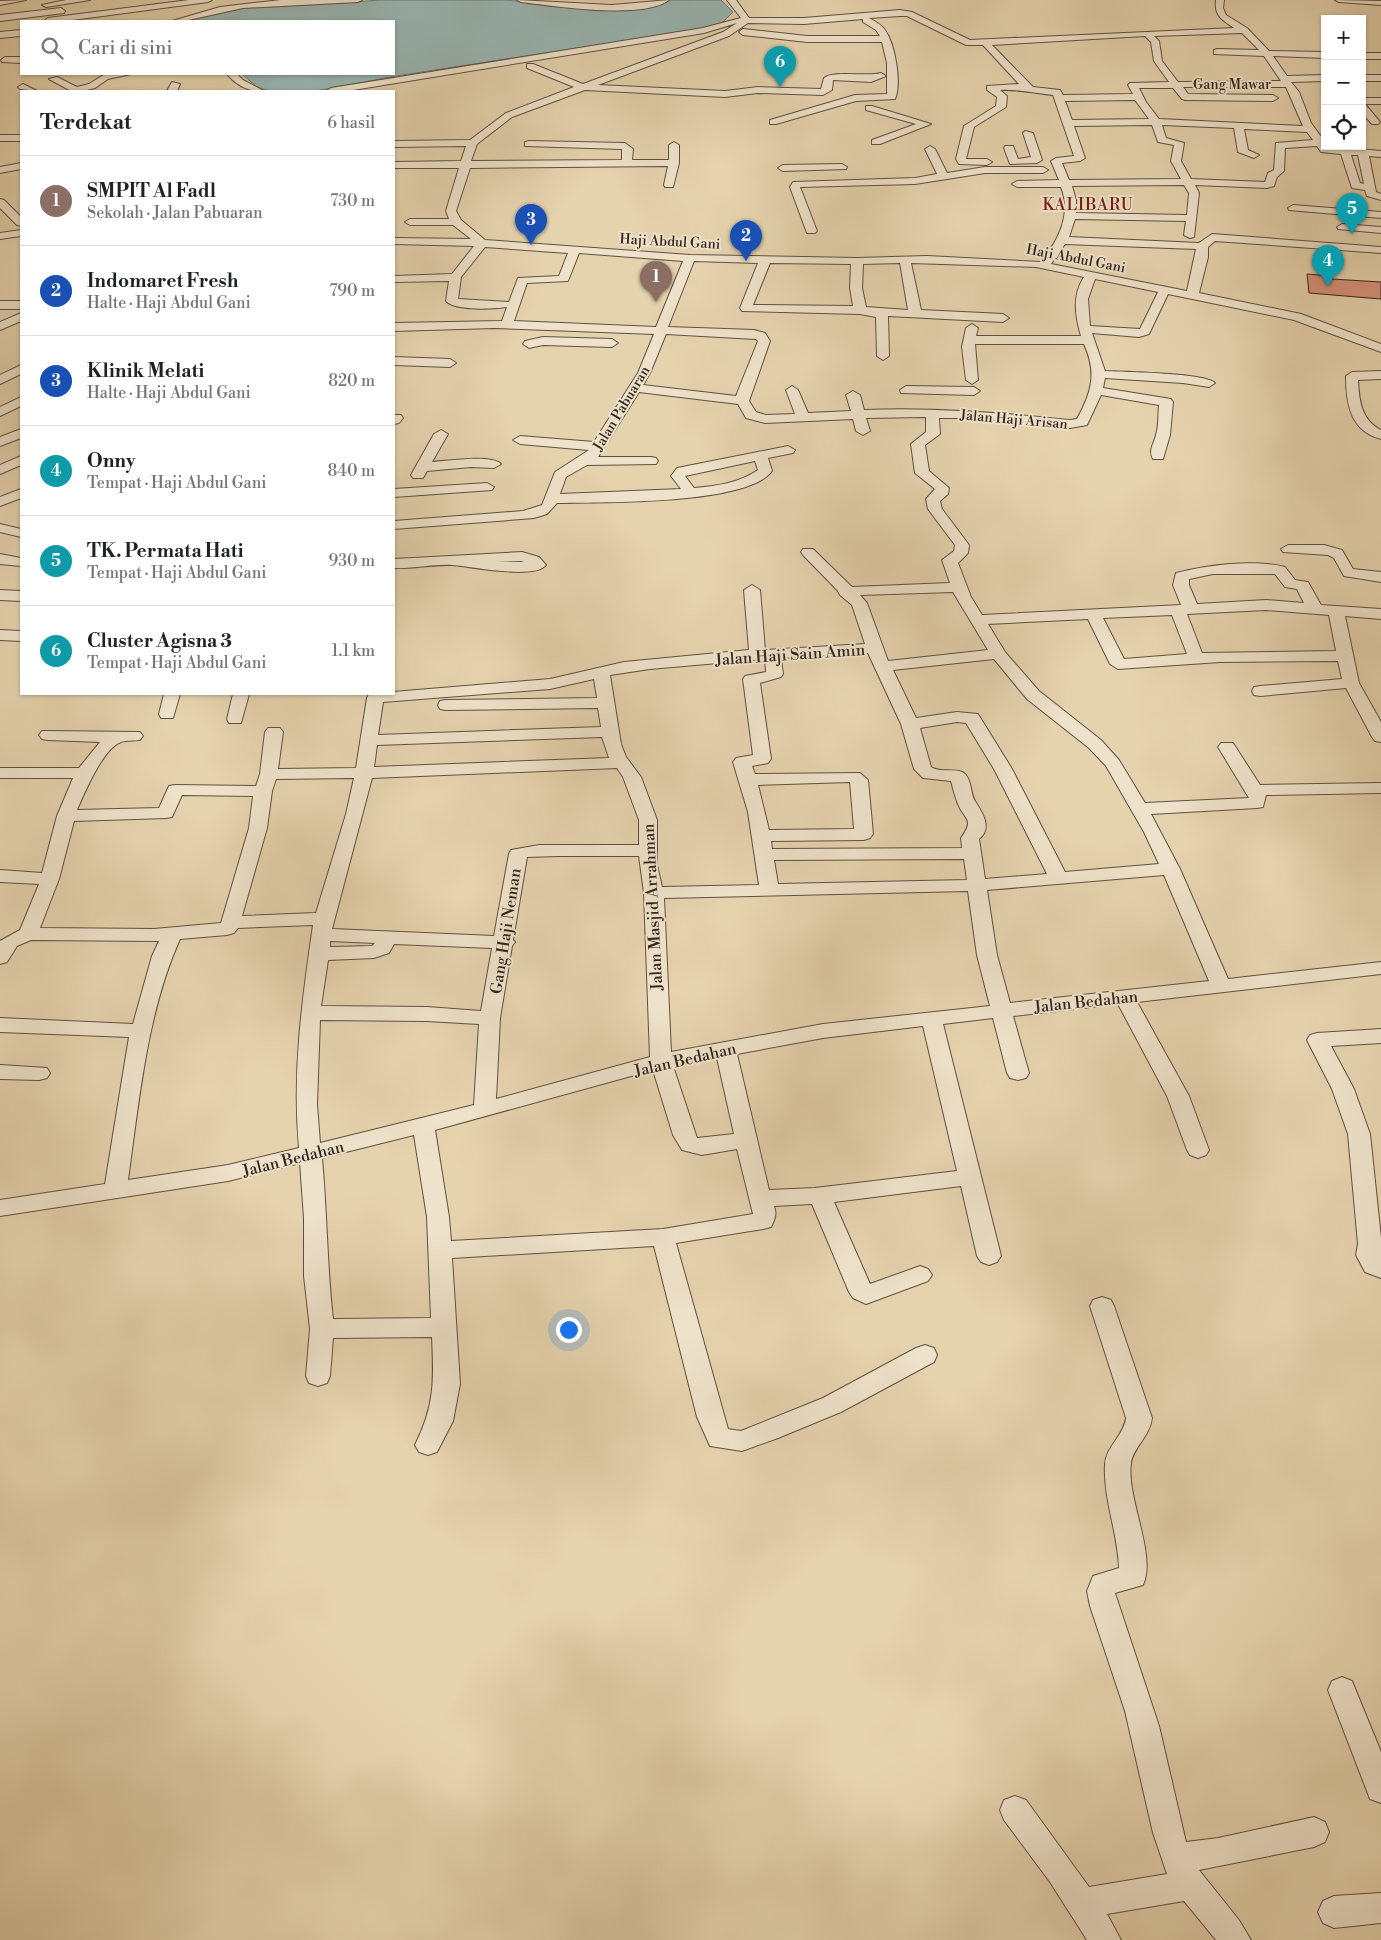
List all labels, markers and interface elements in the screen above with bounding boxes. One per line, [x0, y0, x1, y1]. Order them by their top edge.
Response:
map controls [1321, 15, 1366, 150]
button: + [1321, 15, 1366, 60]
search box [20, 20, 395, 75]
icon: search [38, 34, 66, 62]
text: Cari di sini [78, 36, 173, 60]
pin: 6 [764, 46, 796, 87]
button: − [1321, 60, 1366, 105]
street label: Gang Mawar [1193, 76, 1271, 94]
button: locate [1321, 105, 1366, 150]
text: Terdekat [40, 110, 131, 136]
text: 6 hasil [327, 113, 375, 133]
text: SMPIT Al Fadl [87, 179, 216, 203]
text: 1 [52, 191, 60, 211]
text: 730 m [330, 191, 375, 211]
pin: 5 [1336, 193, 1368, 234]
district label: KALIBARU [1043, 195, 1133, 215]
text: Sekolah · Jalan Pabuaran [87, 203, 263, 223]
pin: 3 [515, 204, 547, 245]
pin: 2 [730, 220, 762, 261]
street label: Haji Abdul Gani [619, 230, 721, 254]
street label: Haji Abdul Gani [1025, 241, 1127, 278]
pin: 4 [1312, 245, 1344, 286]
pin: 1 [640, 261, 672, 302]
text: Indomaret Fresh [87, 269, 238, 293]
text: 2 [51, 281, 61, 301]
text: 790 m [330, 281, 375, 301]
text: Halte · Haji Abdul Gani [87, 293, 251, 313]
text: Klinik Melati [87, 359, 204, 383]
street label: Jalan Pabuaran [589, 362, 655, 455]
text: 3 [51, 371, 61, 391]
text: 820 m [328, 371, 375, 391]
text: Halte · Haji Abdul Gani [87, 383, 251, 403]
street label: Jalan Haji Arisan [958, 406, 1069, 434]
text: Onny [87, 449, 136, 473]
text: 4 [51, 461, 61, 481]
text: 840 m [327, 461, 375, 481]
text: Tempat · Haji Abdul Gani [87, 473, 267, 493]
text: TK. Permata Hati [87, 539, 244, 563]
text: 5 [51, 551, 61, 571]
text: 930 m [329, 551, 375, 571]
text: Tempat · Haji Abdul Gani [87, 563, 267, 583]
text: Cluster Agisna 3 [87, 629, 232, 653]
street label: Jalan Haji Sain Amin [713, 640, 866, 670]
text: 6 [51, 641, 61, 661]
text: 1.1 km [331, 641, 375, 661]
text: Tempat · Haji Abdul Gani [87, 653, 267, 673]
street label: Jalan Masjid Arrahman [639, 823, 667, 992]
street label: Gang Haji Neman [486, 866, 526, 995]
street label: Jalan Bedahan [1032, 987, 1139, 1017]
street label: Jalan Bedahan [631, 1038, 739, 1082]
street label: Jalan Bedahan [239, 1137, 347, 1182]
your location [556, 1317, 582, 1343]

